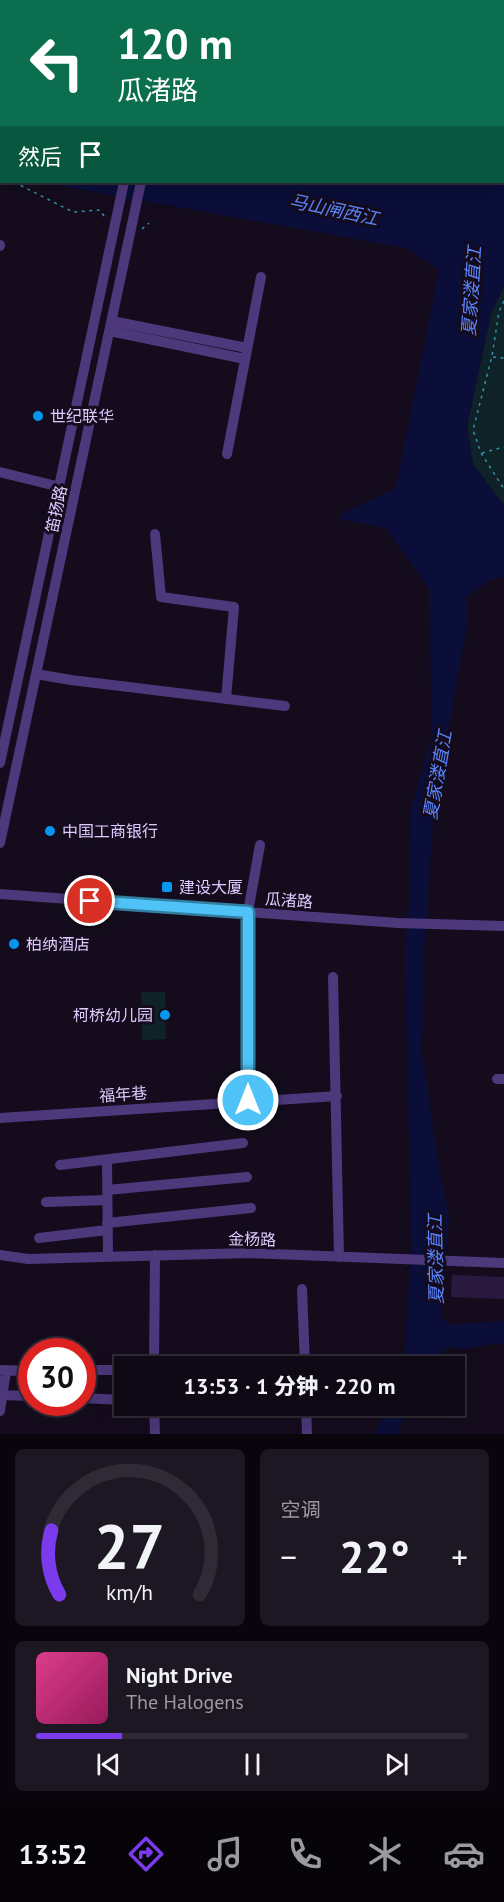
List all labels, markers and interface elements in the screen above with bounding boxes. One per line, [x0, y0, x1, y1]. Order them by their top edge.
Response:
text: 120 m [117, 16, 233, 71]
icon: left [18, 24, 96, 102]
text: 瓜渚路 [117, 73, 198, 107]
icon: arrive [74, 138, 107, 171]
text: 然后 [18, 143, 62, 171]
water label: 马山闸西江 [288, 189, 382, 231]
water label: 夏家溇直江 [457, 243, 486, 337]
place label: 世纪联华 [50, 406, 114, 426]
marker: 世纪联华 [31, 409, 45, 423]
street label: 笛扬路 [41, 483, 71, 535]
water label: 夏家溇直江 [418, 727, 457, 821]
place label: 中国工商银行 [62, 821, 158, 841]
marker: 中国工商银行 [43, 824, 57, 838]
pin [64, 875, 115, 926]
place label: 建设大厦 [179, 877, 243, 897]
marker: 建设大厦 [160, 880, 174, 894]
icon: arrive [73, 884, 106, 917]
street label: 瓜渚路 [264, 888, 314, 912]
place label: 柏纳酒店 [26, 934, 90, 954]
marker: 柏纳酒店 [7, 937, 21, 951]
place label: 柯桥幼儿园 [73, 1005, 153, 1025]
marker: 柯桥幼儿园 [158, 1008, 172, 1022]
position arrow [216, 1068, 280, 1132]
street label: 福年巷 [98, 1082, 148, 1106]
water label: 夏家溇直江 [423, 1212, 448, 1304]
street label: 金杨路 [228, 1229, 276, 1249]
speed limit sign: 30 [18, 1338, 96, 1416]
text: 13:53 · 1 分钟 · 220 m [184, 1372, 395, 1400]
text: 空调 [281, 1497, 321, 1523]
text: 27 [94, 1505, 165, 1586]
text: 22° [339, 1527, 410, 1585]
text: − [281, 1535, 297, 1578]
text: + [451, 1535, 468, 1578]
text: km/h [106, 1578, 153, 1606]
text: Night Drive [126, 1661, 233, 1689]
text: The Halogens [126, 1689, 244, 1715]
icon: previous [92, 1748, 125, 1781]
icon: pause [236, 1748, 269, 1781]
icon: next [380, 1748, 413, 1781]
icon: directions [125, 1833, 167, 1875]
icon: music [204, 1833, 246, 1875]
icon: phone [284, 1833, 326, 1875]
icon: climate [364, 1833, 406, 1875]
icon: car [443, 1833, 485, 1875]
text: 13:52 [19, 1837, 87, 1871]

